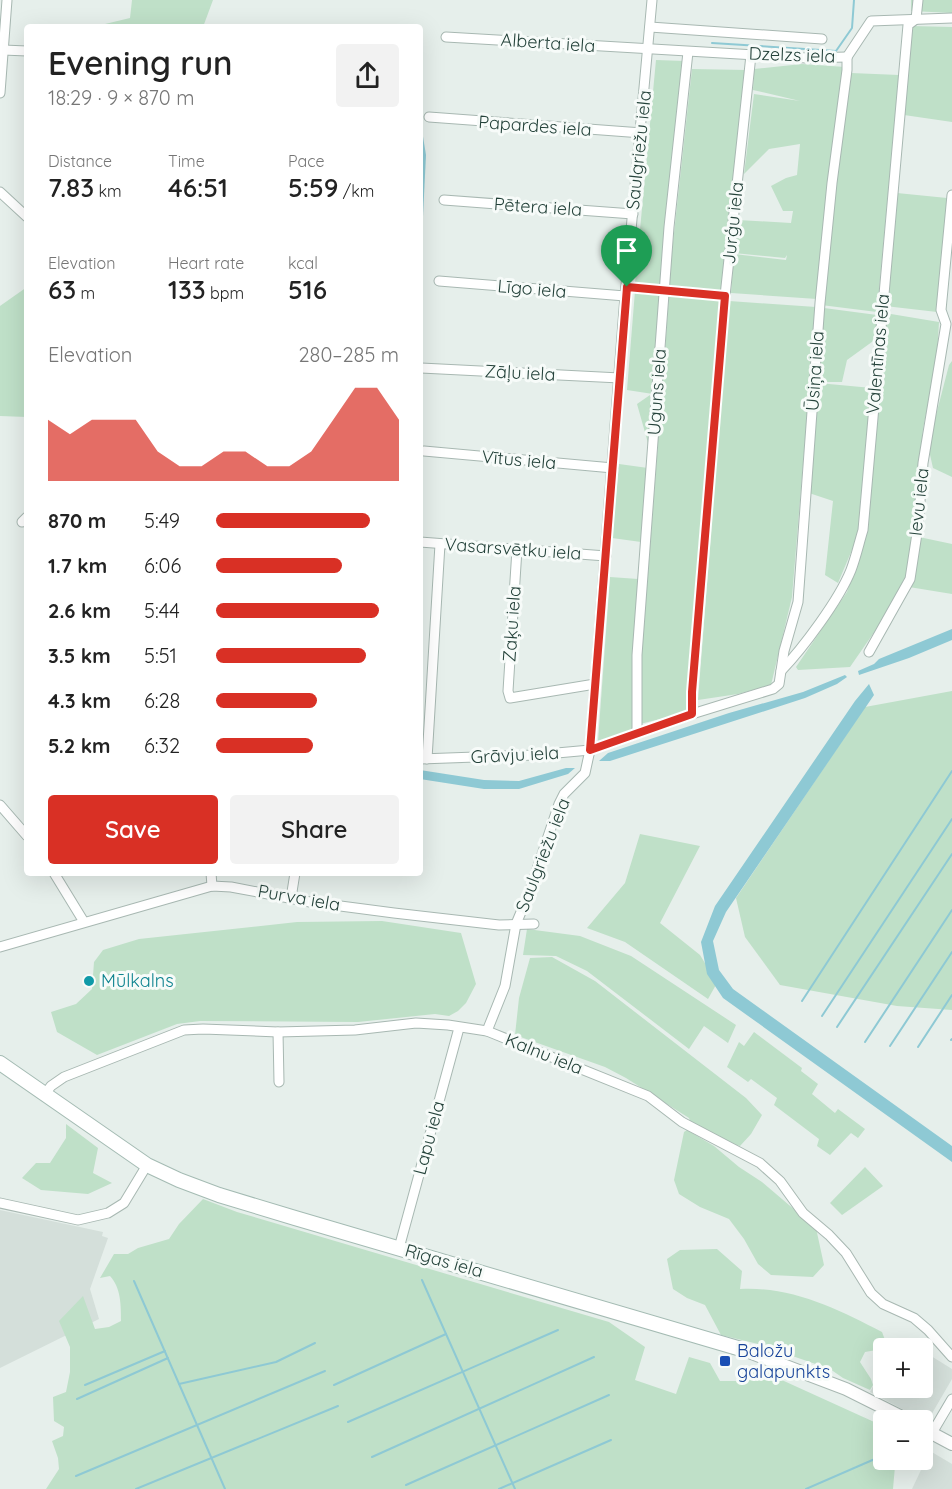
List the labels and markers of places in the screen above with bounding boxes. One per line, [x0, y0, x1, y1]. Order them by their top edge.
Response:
pin [601, 225, 652, 287]
place label: Mūlkalns [101, 969, 174, 992]
marker: Mūlkalns [82, 974, 96, 988]
place label: Baložu galapunkts [737, 1339, 830, 1383]
marker: Baložu galapunkts [718, 1354, 732, 1368]

